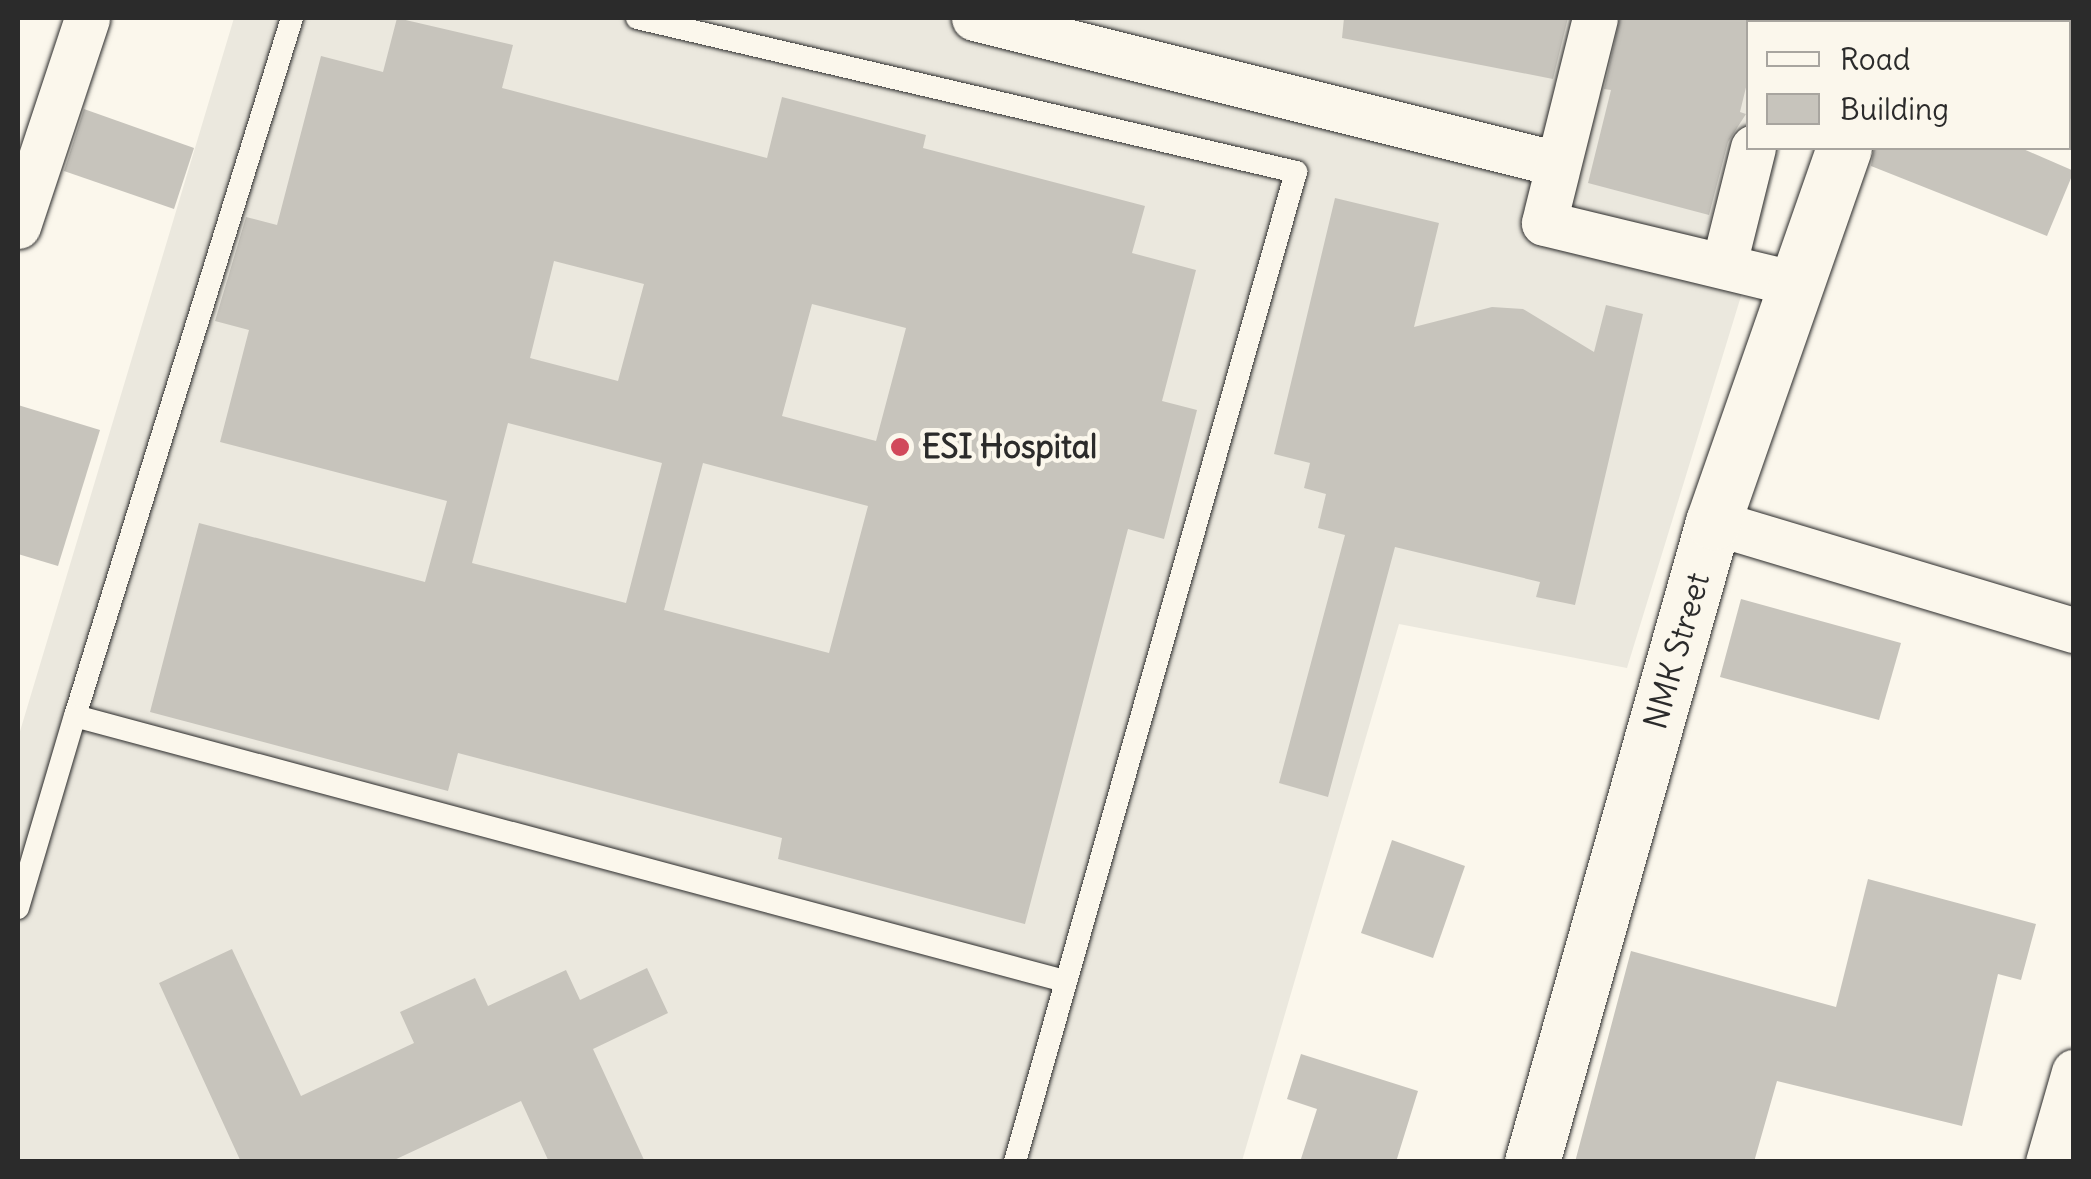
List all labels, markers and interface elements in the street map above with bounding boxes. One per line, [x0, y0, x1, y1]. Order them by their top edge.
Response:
legend [1746, 20, 2071, 150]
text: Road [1840, 40, 1910, 78]
text: Building [1840, 90, 1949, 128]
place label: ESI Hospital [922, 428, 1097, 466]
marker: ESI Hospital [887, 434, 913, 460]
street label: NMK Street [1636, 568, 1718, 734]

